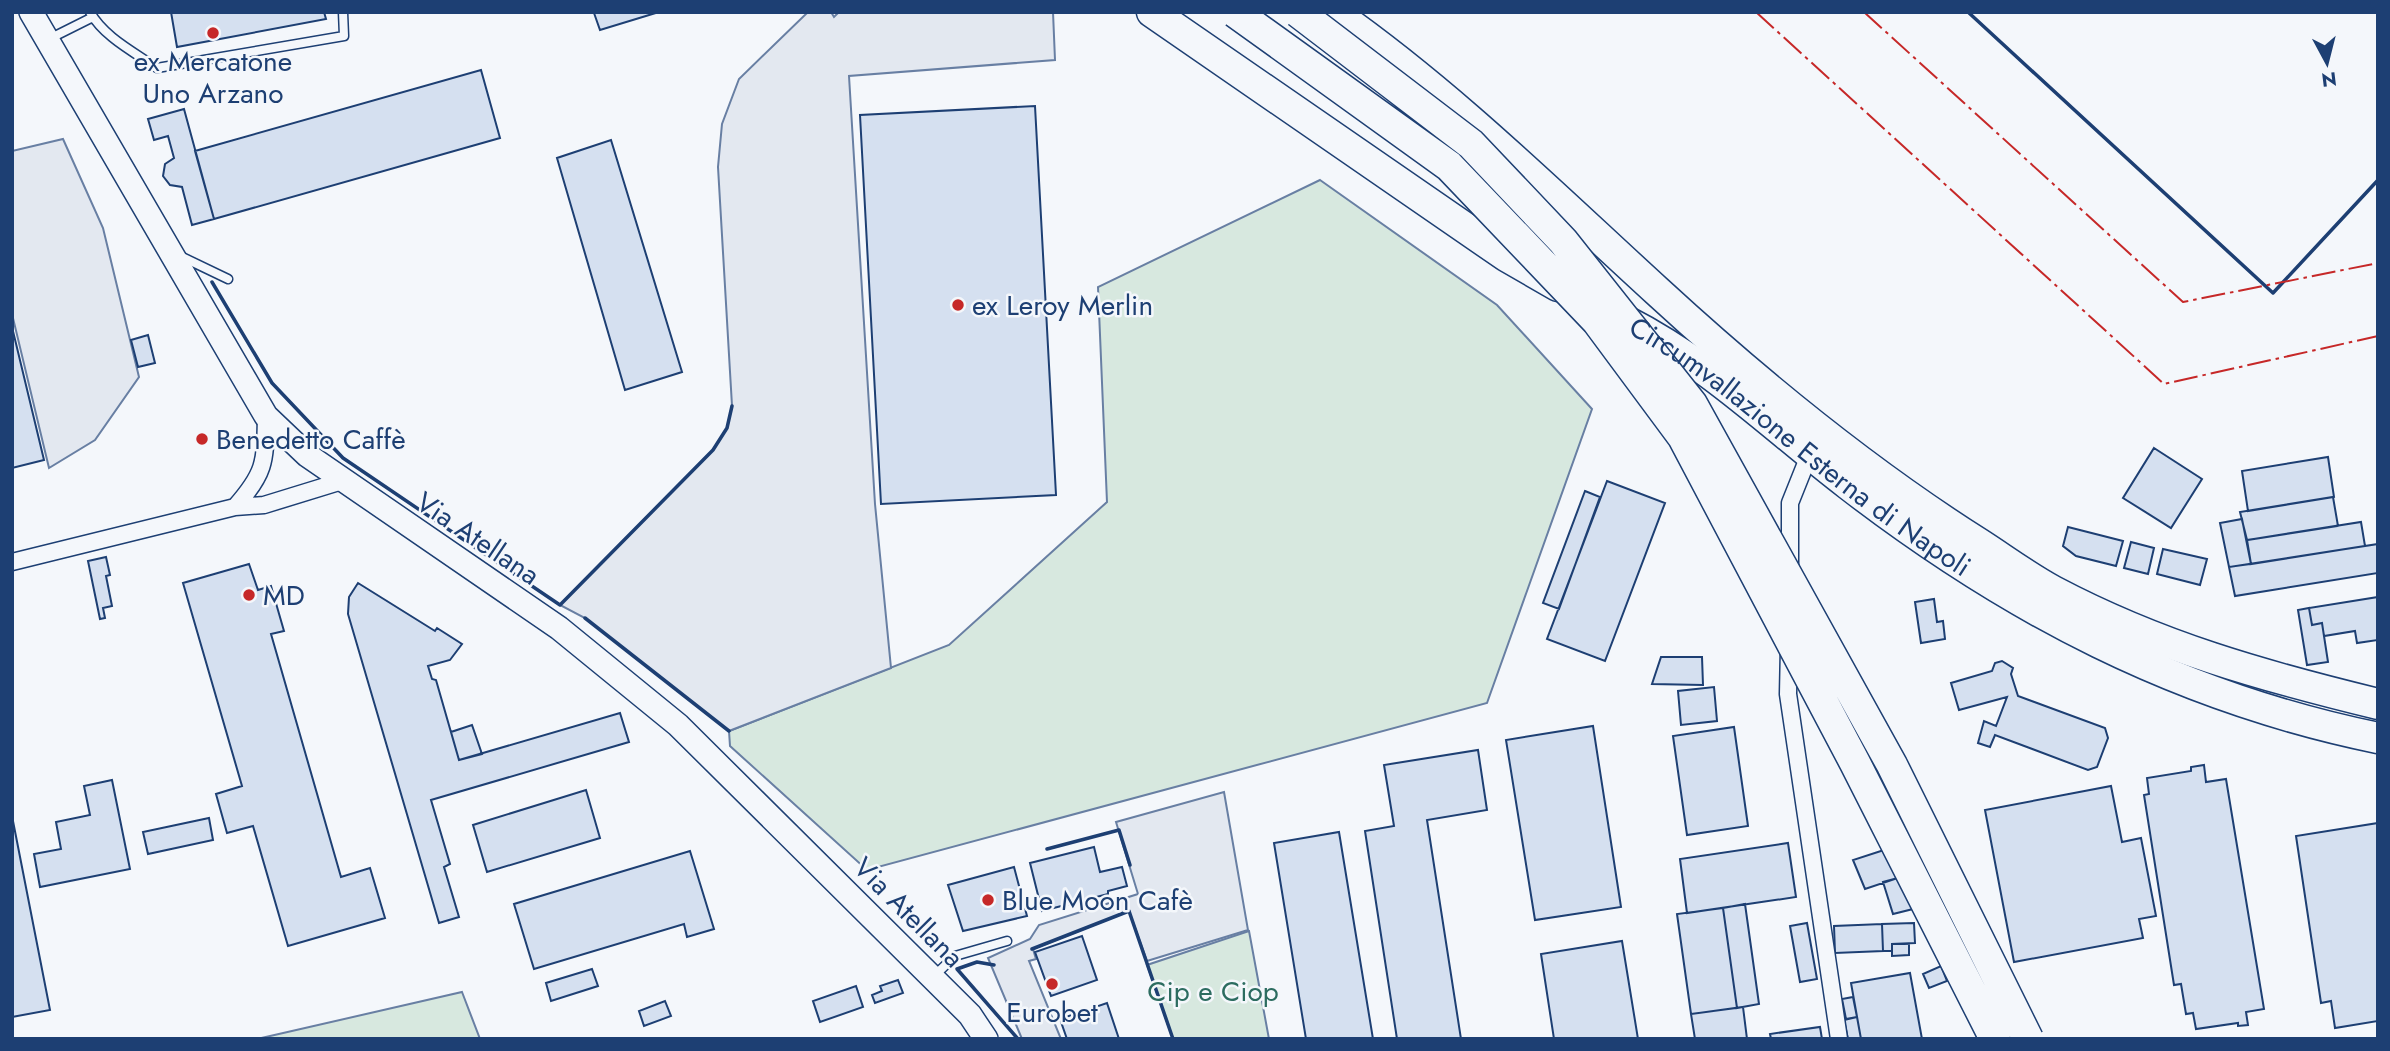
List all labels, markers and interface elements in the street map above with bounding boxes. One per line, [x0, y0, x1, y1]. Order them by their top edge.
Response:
marker: ex Mercatone Uno Arzano [205, 25, 221, 41]
north arrow [2292, 28, 2362, 98]
place label: ex Mercatone Uno Arzano [134, 41, 292, 114]
text: N [2320, 65, 2338, 94]
place label: ex Leroy Merlin [972, 285, 1153, 326]
marker: ex Leroy Merlin [950, 297, 966, 313]
street label: Circumvallazione Esterna di Napoli [1622, 307, 1979, 587]
place label: Benedetto Caffè [216, 419, 406, 460]
marker: Benedetto Caffè [194, 431, 210, 447]
street label: Via Atellana [407, 482, 548, 595]
place label: MD [263, 575, 305, 616]
marker: MD [241, 587, 257, 603]
street label: Via Atellana [844, 848, 973, 977]
place label: Blue Moon Cafè [1002, 880, 1193, 921]
marker: Blue Moon Cafè [980, 892, 996, 908]
park label: Cip e Ciop [1147, 971, 1279, 1012]
marker: Eurobet [1044, 976, 1060, 992]
place label: Eurobet [1006, 992, 1098, 1033]

